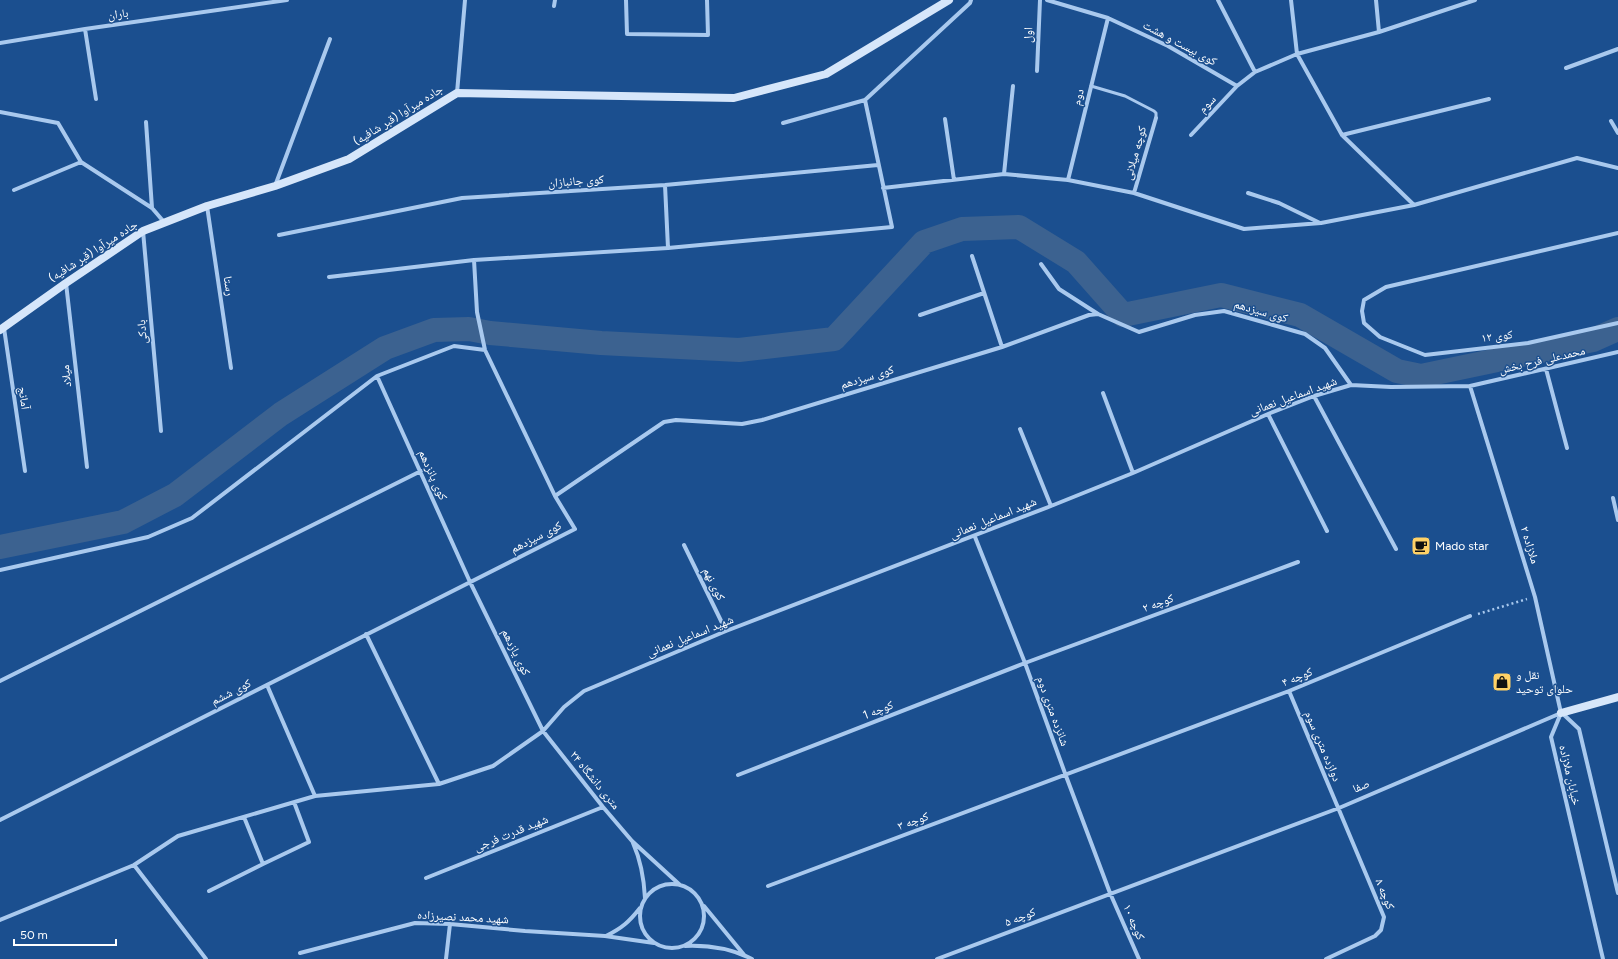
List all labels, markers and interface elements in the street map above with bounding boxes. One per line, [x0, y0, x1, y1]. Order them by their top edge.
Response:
street label: باران [107, 6, 129, 23]
street label: کوی بیست و هشت [1140, 18, 1219, 69]
street label: اول [1021, 27, 1035, 43]
street label: جاده میرآوا (قبر شافیه) [351, 82, 446, 149]
street label: دوم [1069, 87, 1088, 107]
street label: سوم [1195, 92, 1220, 117]
street label: کوچه میلانی [1121, 124, 1150, 182]
street label: کوی جانبازان [548, 172, 604, 190]
street label: جاده میرآوا (قبر شافیه) [46, 217, 140, 285]
street label: رستا [221, 275, 237, 297]
street label: کوی سیزدهم [1232, 297, 1290, 326]
street label: بادکی [134, 319, 150, 345]
street label: کوی ۱۲ [1480, 327, 1514, 345]
street label: محمدعلی فرح بخش [1497, 343, 1587, 377]
street label: کوی سیزدهم [838, 362, 896, 393]
street label: میلاد [58, 364, 74, 388]
street label: شهید اسماعیل نعمانی [1247, 374, 1339, 419]
street label: آمانج [15, 386, 33, 411]
street label: کوی پانزدهم [415, 448, 450, 503]
street label: شهید اسماعیل نعمانی [948, 494, 1039, 542]
street label: کوی سیزدهم [508, 518, 564, 557]
street label: ملازاده ۲ [1518, 525, 1542, 565]
cafe icon: Mado star [1410, 535, 1432, 557]
place label: Mado star [1435, 539, 1489, 553]
street label: کوی نهم [699, 565, 728, 603]
street label: کوچه ۲ [1141, 591, 1175, 615]
street label: شهید اسماعیل نعمانی [645, 612, 736, 660]
street label: کوی یازدهم [498, 626, 533, 678]
street label: کوچه ۴ [1280, 665, 1314, 689]
place label: نقل و حلوای توحید [1516, 668, 1573, 696]
shop icon: نقل و حلوای توحید [1491, 671, 1513, 693]
street label: شانزده متری دوم [1033, 674, 1072, 748]
street label: کوی ششم [209, 676, 254, 709]
street label: کوچه 1 [861, 698, 895, 722]
street label: دوازده متری سوم [1301, 709, 1344, 784]
street label: خیابان ملازاده [1556, 743, 1584, 807]
street label: ۲۴ متری دانشگاه [567, 748, 623, 812]
street label: صفا [1350, 776, 1372, 796]
street label: کوچه ۳ [896, 809, 930, 833]
street label: شهید قدرت فرجی [472, 812, 550, 854]
street label: کوچه ۸ [1373, 877, 1397, 911]
street label: کوچه ۱۰ [1120, 902, 1148, 942]
street label: کوچه ۵ [1003, 905, 1037, 929]
street label: شهید محمد نصیرزاده [417, 908, 509, 927]
scale bar [14, 921, 116, 947]
text: 50 m [20, 928, 48, 942]

